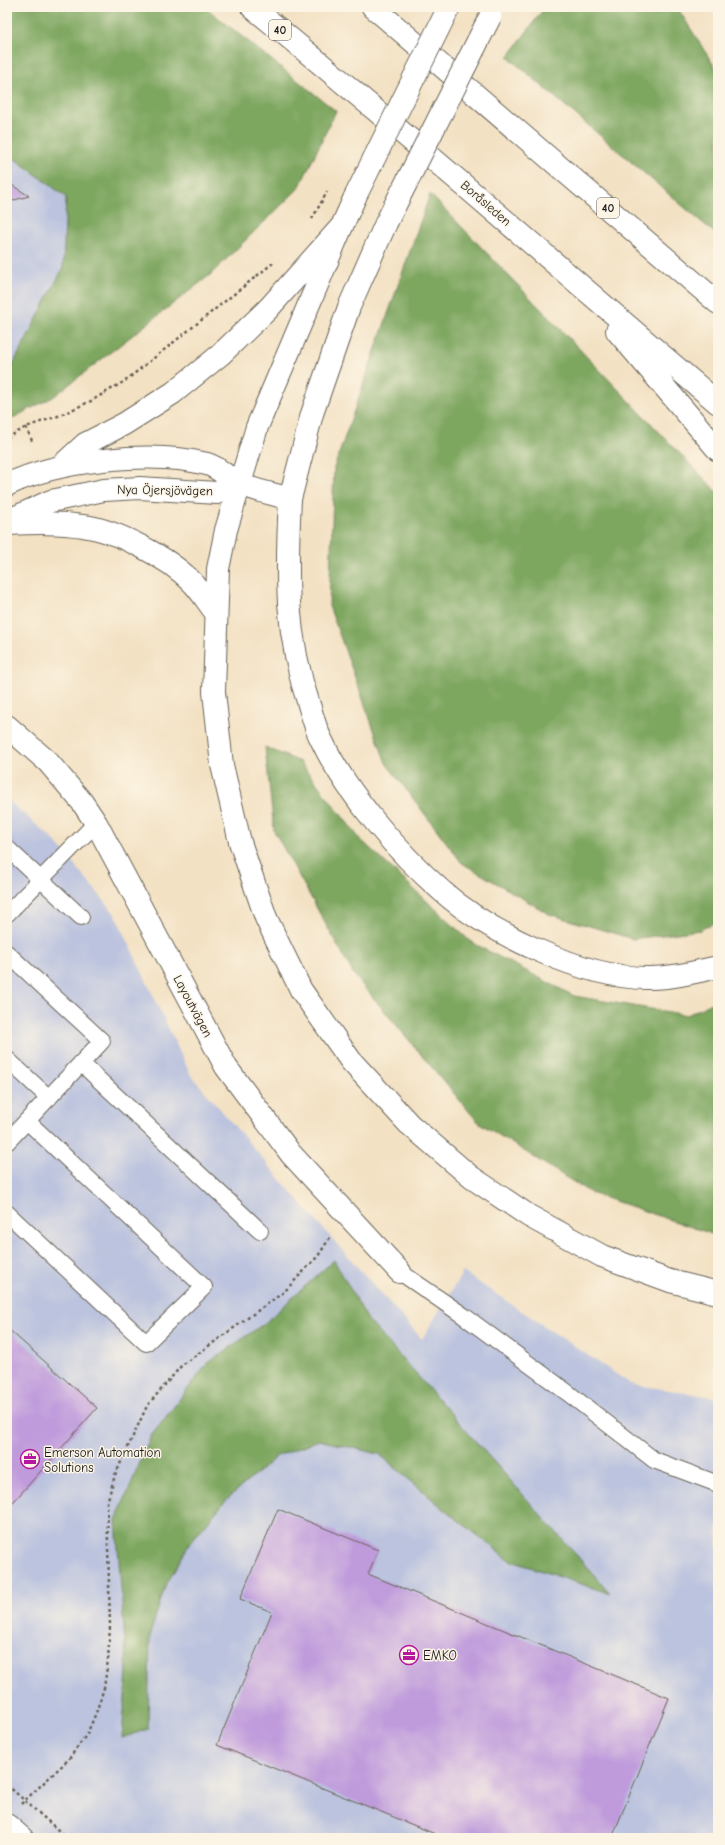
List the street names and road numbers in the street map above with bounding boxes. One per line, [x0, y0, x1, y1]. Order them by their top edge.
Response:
road number: 40 [269, 20, 291, 40]
street label: Boråsleden [458, 177, 514, 229]
road number: 40 [597, 198, 619, 218]
street label: Nya Öjersjövägen [117, 481, 213, 498]
street label: Layoutvägen [170, 972, 216, 1040]

